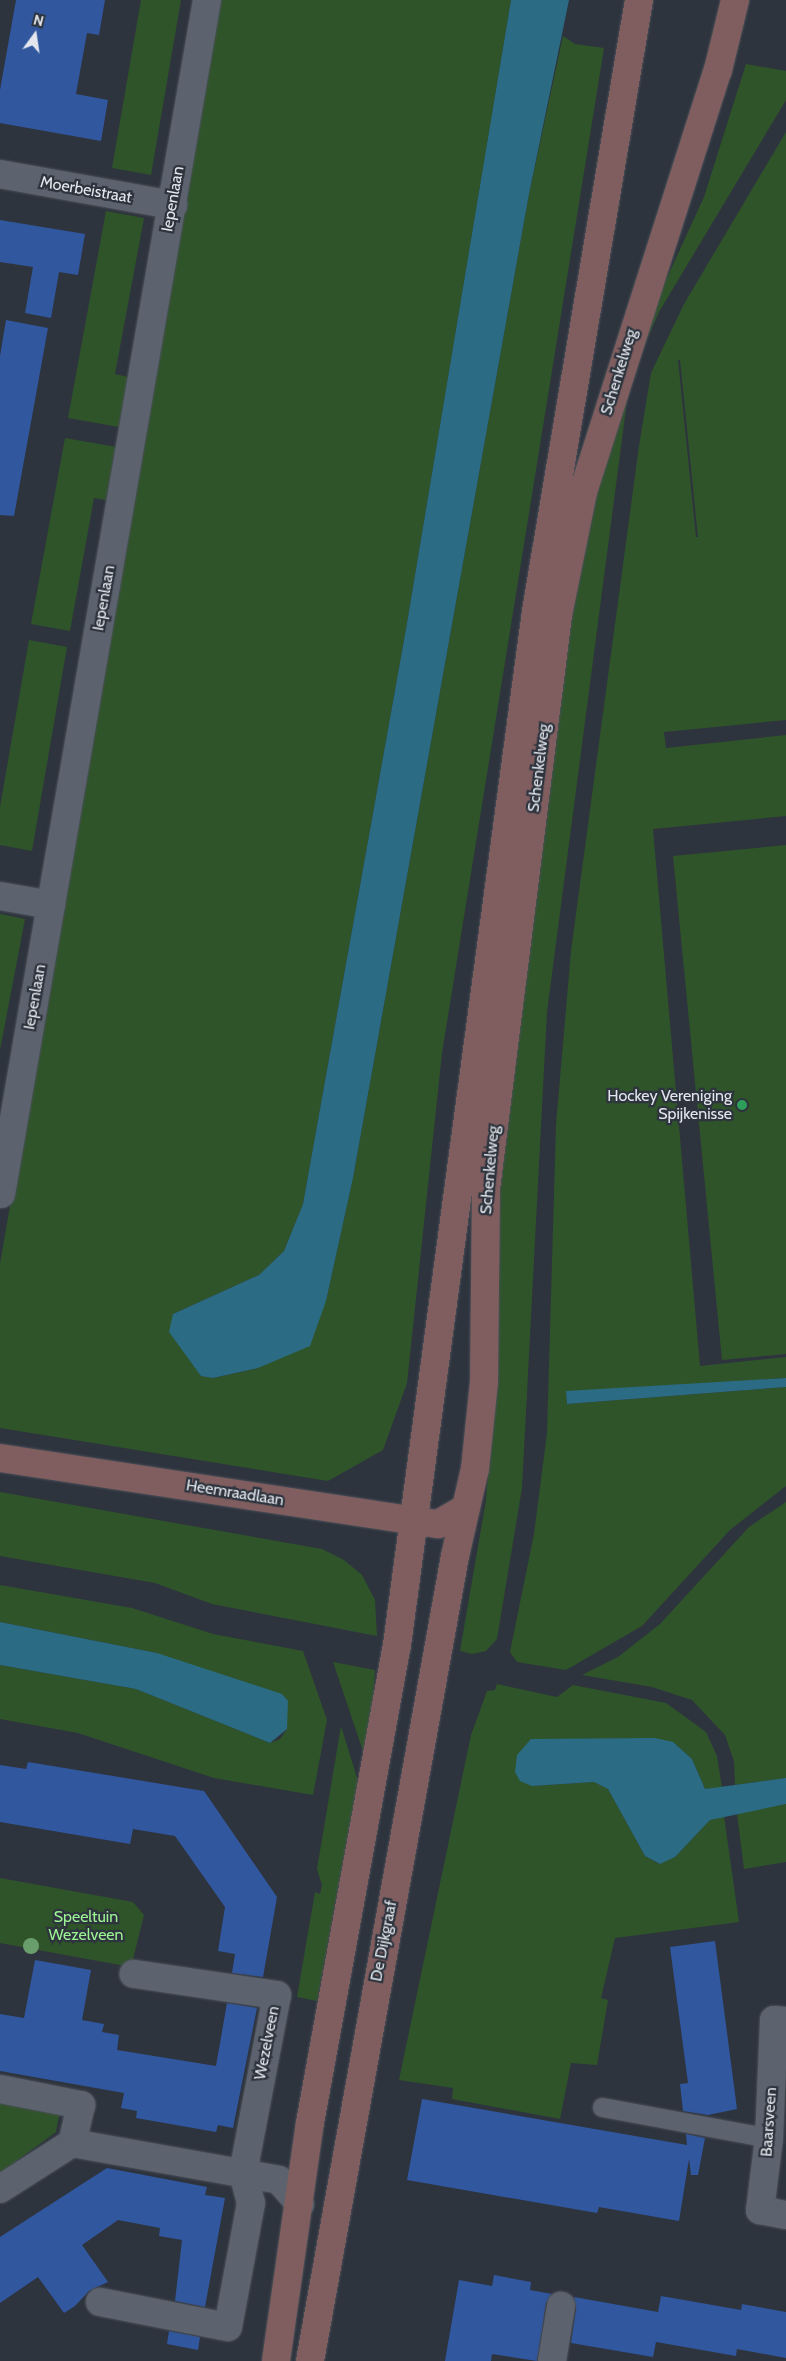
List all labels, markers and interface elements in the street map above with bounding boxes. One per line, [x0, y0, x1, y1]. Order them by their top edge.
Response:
north arrow [10, 10, 60, 60]
text: N [32, 11, 46, 30]
street label: Iepenlaan [158, 165, 188, 233]
street label: Moerbeistraat [39, 172, 133, 208]
street label: Schenkelweg [597, 327, 641, 417]
street label: Iepenlaan [89, 564, 119, 632]
street label: Schenkelweg [524, 723, 554, 813]
street label: Iepenlaan [20, 963, 50, 1031]
place label: Hockey Vereniging Spijkenisse [607, 1086, 732, 1124]
marker: Hockey Vereniging Spijkenisse [736, 1099, 748, 1111]
street label: Schenkelweg [477, 1125, 503, 1215]
street label: Heemraadlaan [185, 1476, 285, 1510]
street label: De Dijkgraaf [367, 1899, 401, 1983]
park label: Speeltuin Wezelveen [49, 1907, 123, 1945]
street label: Wezelveen [250, 2004, 284, 2082]
street label: Baarsveen [757, 2087, 781, 2157]

